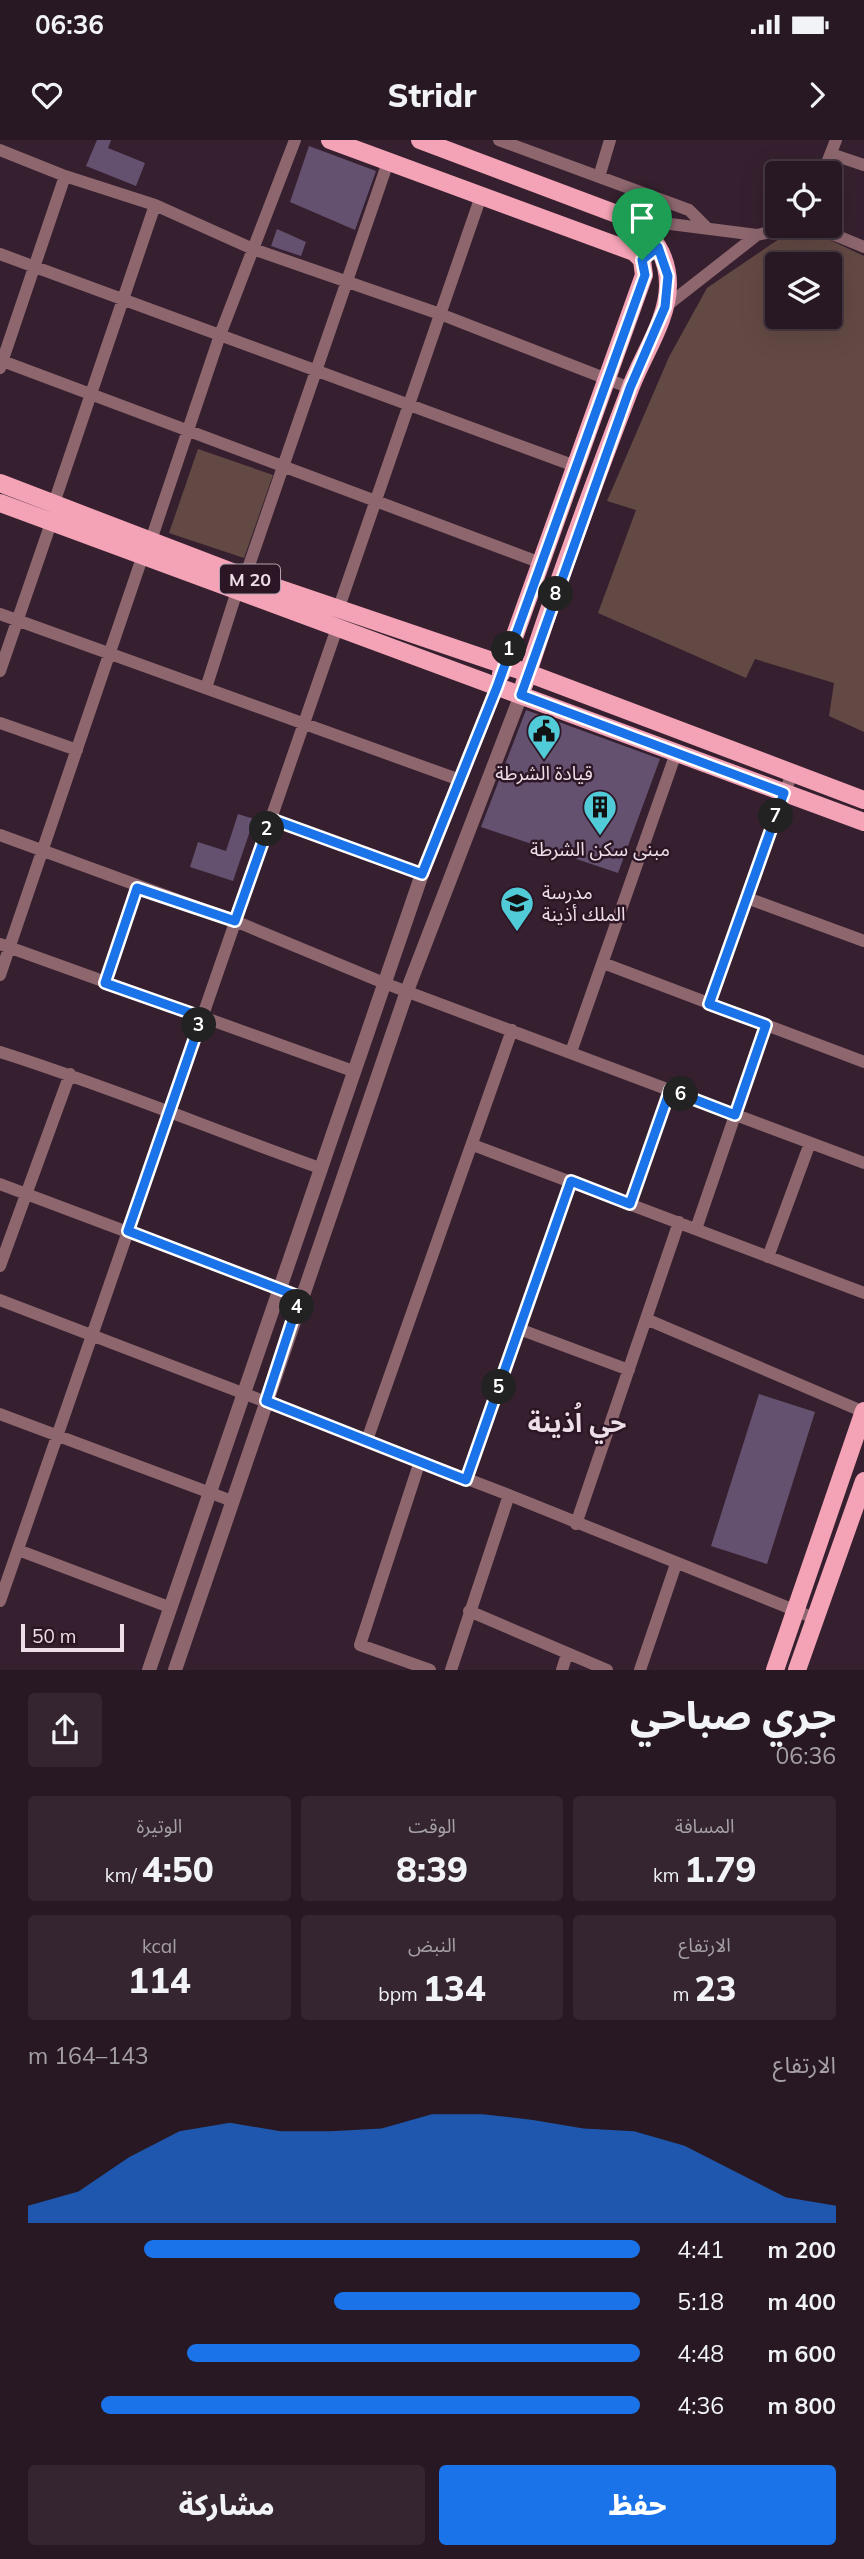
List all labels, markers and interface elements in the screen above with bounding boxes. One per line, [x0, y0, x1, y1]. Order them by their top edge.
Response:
text: 06:36 [35, 8, 104, 41]
text: Stridr [388, 75, 476, 115]
icon: heart [28, 76, 66, 114]
icon: forward [798, 76, 836, 114]
map controls [765, 161, 842, 329]
button: locate [765, 161, 842, 238]
pin [612, 188, 672, 260]
icon: arrive [623, 199, 661, 237]
button: layers [765, 252, 842, 329]
road number: M 20 [220, 564, 280, 594]
pin: 8 [538, 576, 574, 612]
text: 8 [550, 581, 561, 605]
pin: 1 [491, 631, 526, 666]
text: 1 [503, 636, 514, 660]
public building icon: قيادة الشرطة [525, 712, 563, 761]
place label: قيادة الشرطة [495, 761, 593, 785]
building icon: مبنى سكن الشرطة [581, 788, 619, 837]
pin: 7 [758, 798, 794, 834]
text: 7 [770, 803, 781, 827]
pin: 2 [250, 812, 284, 846]
text: 2 [261, 816, 272, 840]
place label: مبنى سكن الشرطة [530, 837, 670, 861]
place label: مدرسة الملك أذينة [542, 880, 626, 926]
school or university icon: مدرسة الملك أذينة [498, 884, 536, 933]
pin: 3 [182, 1008, 216, 1043]
text: 3 [193, 1012, 204, 1036]
pin: 6 [664, 1076, 698, 1112]
text: 6 [675, 1081, 686, 1105]
pin: 4 [280, 1290, 314, 1324]
text: 4 [291, 1294, 302, 1318]
pin: 5 [482, 1370, 516, 1404]
text: 5 [493, 1374, 504, 1398]
district label: حي اُذينة [528, 1402, 626, 1444]
scale bar [21, 1621, 124, 1653]
text: 50 m [32, 1624, 76, 1648]
text: جري صباحي [630, 1691, 836, 1739]
button: share [28, 1693, 102, 1767]
text: 06:36 [776, 1741, 836, 1770]
text: الوتيرة [137, 1814, 182, 1838]
text: الوقت [408, 1814, 456, 1838]
text: المسافة [675, 1814, 735, 1838]
text: 4:50 [142, 1847, 214, 1891]
text: 8:39 [396, 1847, 468, 1891]
text: 1.79 [684, 1847, 756, 1891]
text: /km [105, 1863, 142, 1887]
text: km [653, 1863, 684, 1887]
text: النبض [408, 1933, 456, 1957]
text: الارتفاع [679, 1933, 731, 1957]
text: kcal [142, 1934, 177, 1958]
text: 114 [128, 1958, 191, 2002]
text: 134 [423, 1966, 486, 2010]
text: 23 [694, 1966, 737, 2010]
text: bpm [378, 1982, 423, 2006]
text: m [673, 1982, 694, 2006]
text: 143–164 m [28, 2041, 149, 2070]
text: الارتفاع [773, 2050, 836, 2079]
text: 4:41 [677, 2235, 724, 2264]
text: 200 m [768, 2235, 836, 2264]
text: 5:18 [677, 2287, 724, 2316]
text: 400 m [768, 2287, 836, 2316]
text: 4:48 [677, 2339, 724, 2368]
text: 600 m [768, 2339, 836, 2368]
text: 4:36 [677, 2391, 724, 2420]
text: 800 m [768, 2391, 836, 2420]
button: مشاركة [28, 2465, 425, 2545]
button: حفظ [439, 2465, 836, 2545]

